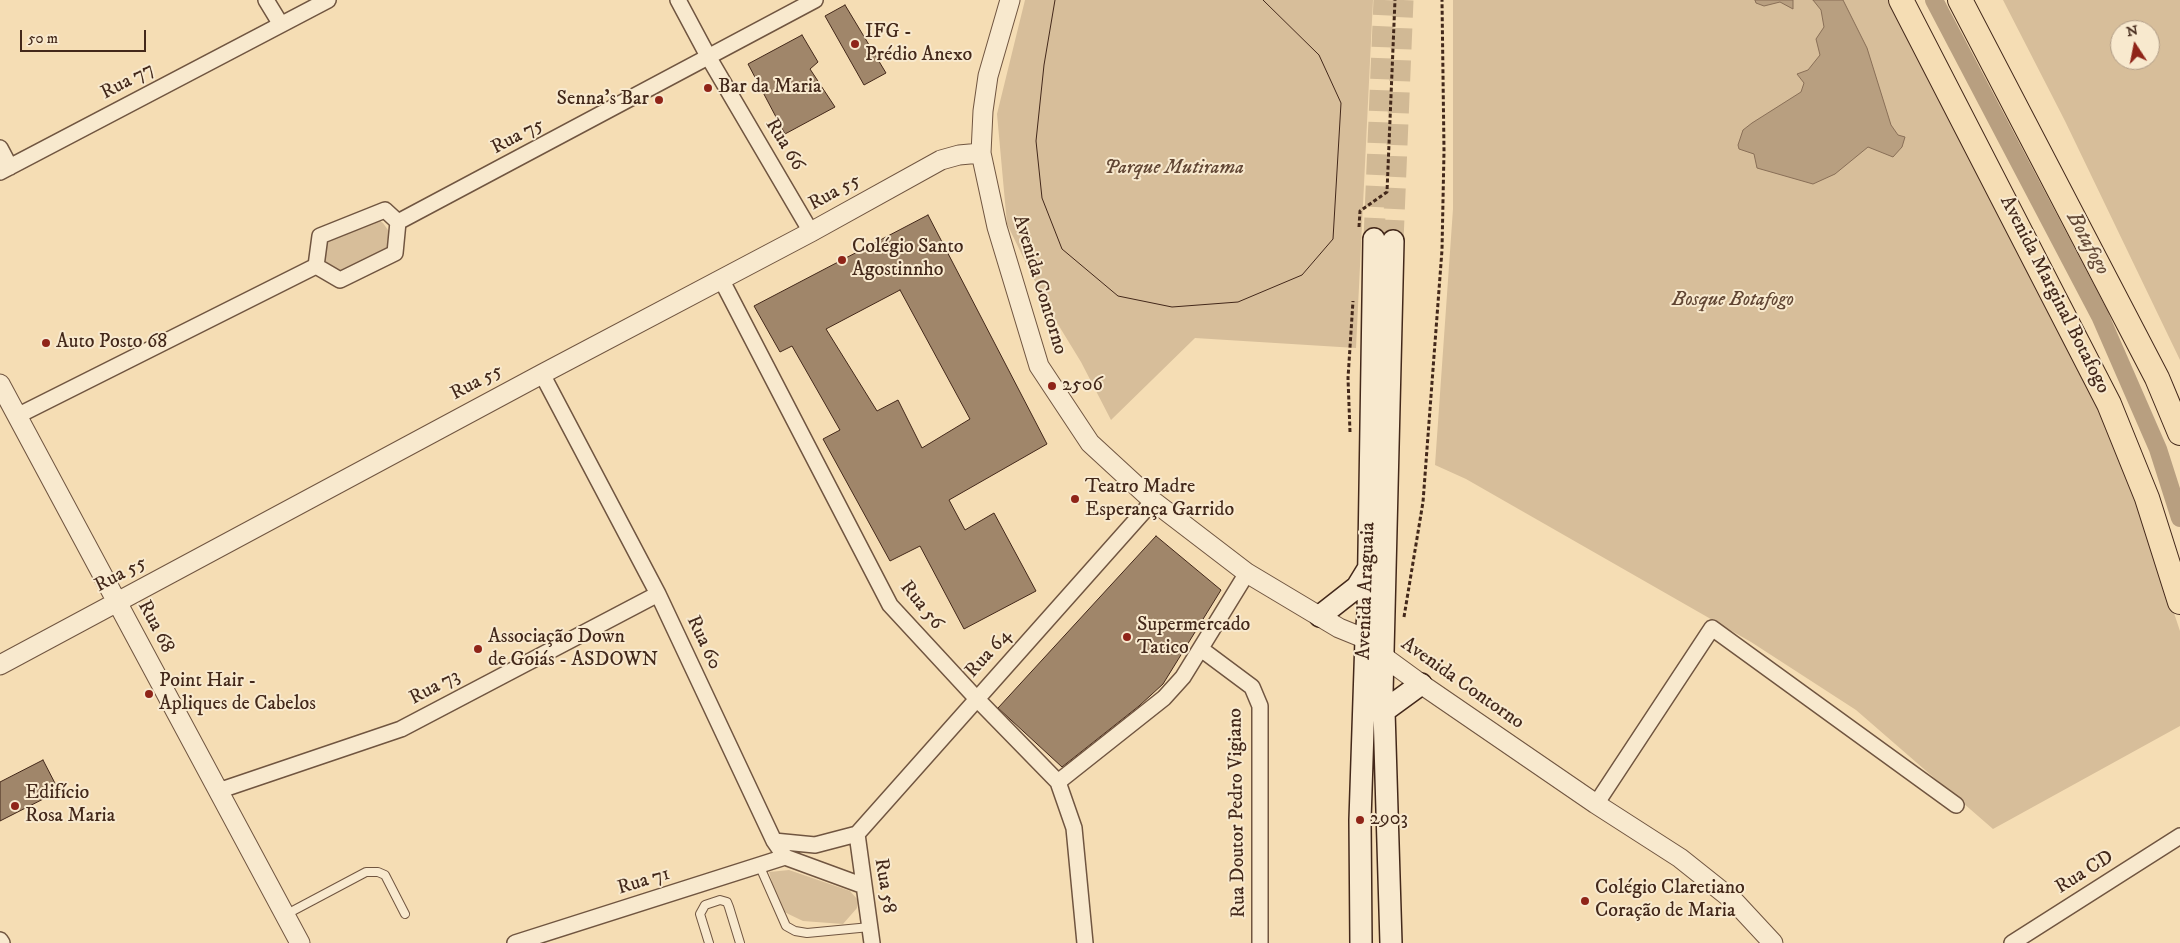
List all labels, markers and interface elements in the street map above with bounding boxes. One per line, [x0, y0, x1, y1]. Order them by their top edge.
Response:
scale bar [22, 20, 149, 52]
north arrow [2110, 20, 2160, 70]
place label: IFG - Prédio Anexo [865, 21, 972, 68]
text: N [2125, 21, 2140, 41]
text: 50 m [28, 29, 58, 48]
marker: IFG - Prédio Anexo [849, 38, 861, 50]
street label: Rua 77 [97, 58, 159, 106]
place label: Bar da Maria [718, 76, 822, 100]
marker: Bar da Maria [702, 82, 714, 94]
place label: Senna's Bar [557, 88, 649, 112]
marker: Senna's Bar [653, 94, 665, 106]
street label: Rua 75 [488, 113, 548, 161]
street label: Rua 66 [759, 115, 809, 175]
park label: Parque Mutirama [1104, 157, 1244, 181]
street label: Rua 55 [805, 169, 865, 217]
street label: Avenida Marginal Botafogo [1994, 192, 2114, 398]
water label: Botafogo [2060, 208, 2114, 280]
street label: Avenida Contorno [1006, 212, 1072, 358]
place label: Colégio Santo Agostinnho [852, 236, 964, 283]
marker: Colégio Santo Agostinnho [836, 254, 848, 266]
park label: Bosque Botafogo [1672, 289, 1794, 313]
place label: Auto Posto 68 [56, 331, 167, 355]
marker: Auto Posto 68 [40, 337, 52, 349]
street label: Rua 55 [447, 359, 507, 407]
place label: 2506 [1062, 374, 1103, 398]
marker: 2506 [1046, 380, 1058, 392]
place label: Teatro Madre Esperança Garrido [1085, 476, 1234, 523]
marker: Teatro Madre Esperança Garrido [1069, 493, 1081, 505]
street label: Avenida Araguaia [1353, 522, 1381, 660]
street label: Rua 55 [91, 551, 151, 599]
street label: Rua 56 [894, 577, 948, 635]
street label: Rua 68 [131, 597, 179, 657]
street label: Rua 60 [680, 612, 726, 674]
place label: Supermercado Tatico [1137, 614, 1250, 661]
street label: Rua 64 [961, 625, 1017, 683]
place label: Associação Down de Goiás - ASDOWN [488, 626, 658, 673]
marker: Supermercado Tatico [1121, 631, 1133, 643]
street label: Avenida Contorno [1396, 633, 1528, 735]
marker: Associação Down de Goiás - ASDOWN [472, 643, 484, 655]
street label: Rua 73 [406, 665, 464, 711]
place label: Point Hair - Apliques de Cabelos [159, 670, 316, 717]
marker: Point Hair - Apliques de Cabelos [143, 688, 155, 700]
street label: Rua Doutor Pedro Vigiano [1224, 708, 1252, 918]
place label: Edifício Rosa Maria [25, 782, 115, 829]
marker: Edifício Rosa Maria [9, 800, 21, 812]
place label: 2903 [1370, 808, 1408, 832]
marker: 2903 [1354, 814, 1366, 826]
street label: Rua CD [2052, 846, 2118, 900]
street label: Rua 58 [868, 857, 900, 915]
street label: Rua 71 [615, 863, 673, 901]
place label: Colégio Claretiano Coração de Maria [1595, 877, 1745, 924]
marker: Colégio Claretiano Coração de Maria [1579, 895, 1591, 907]

